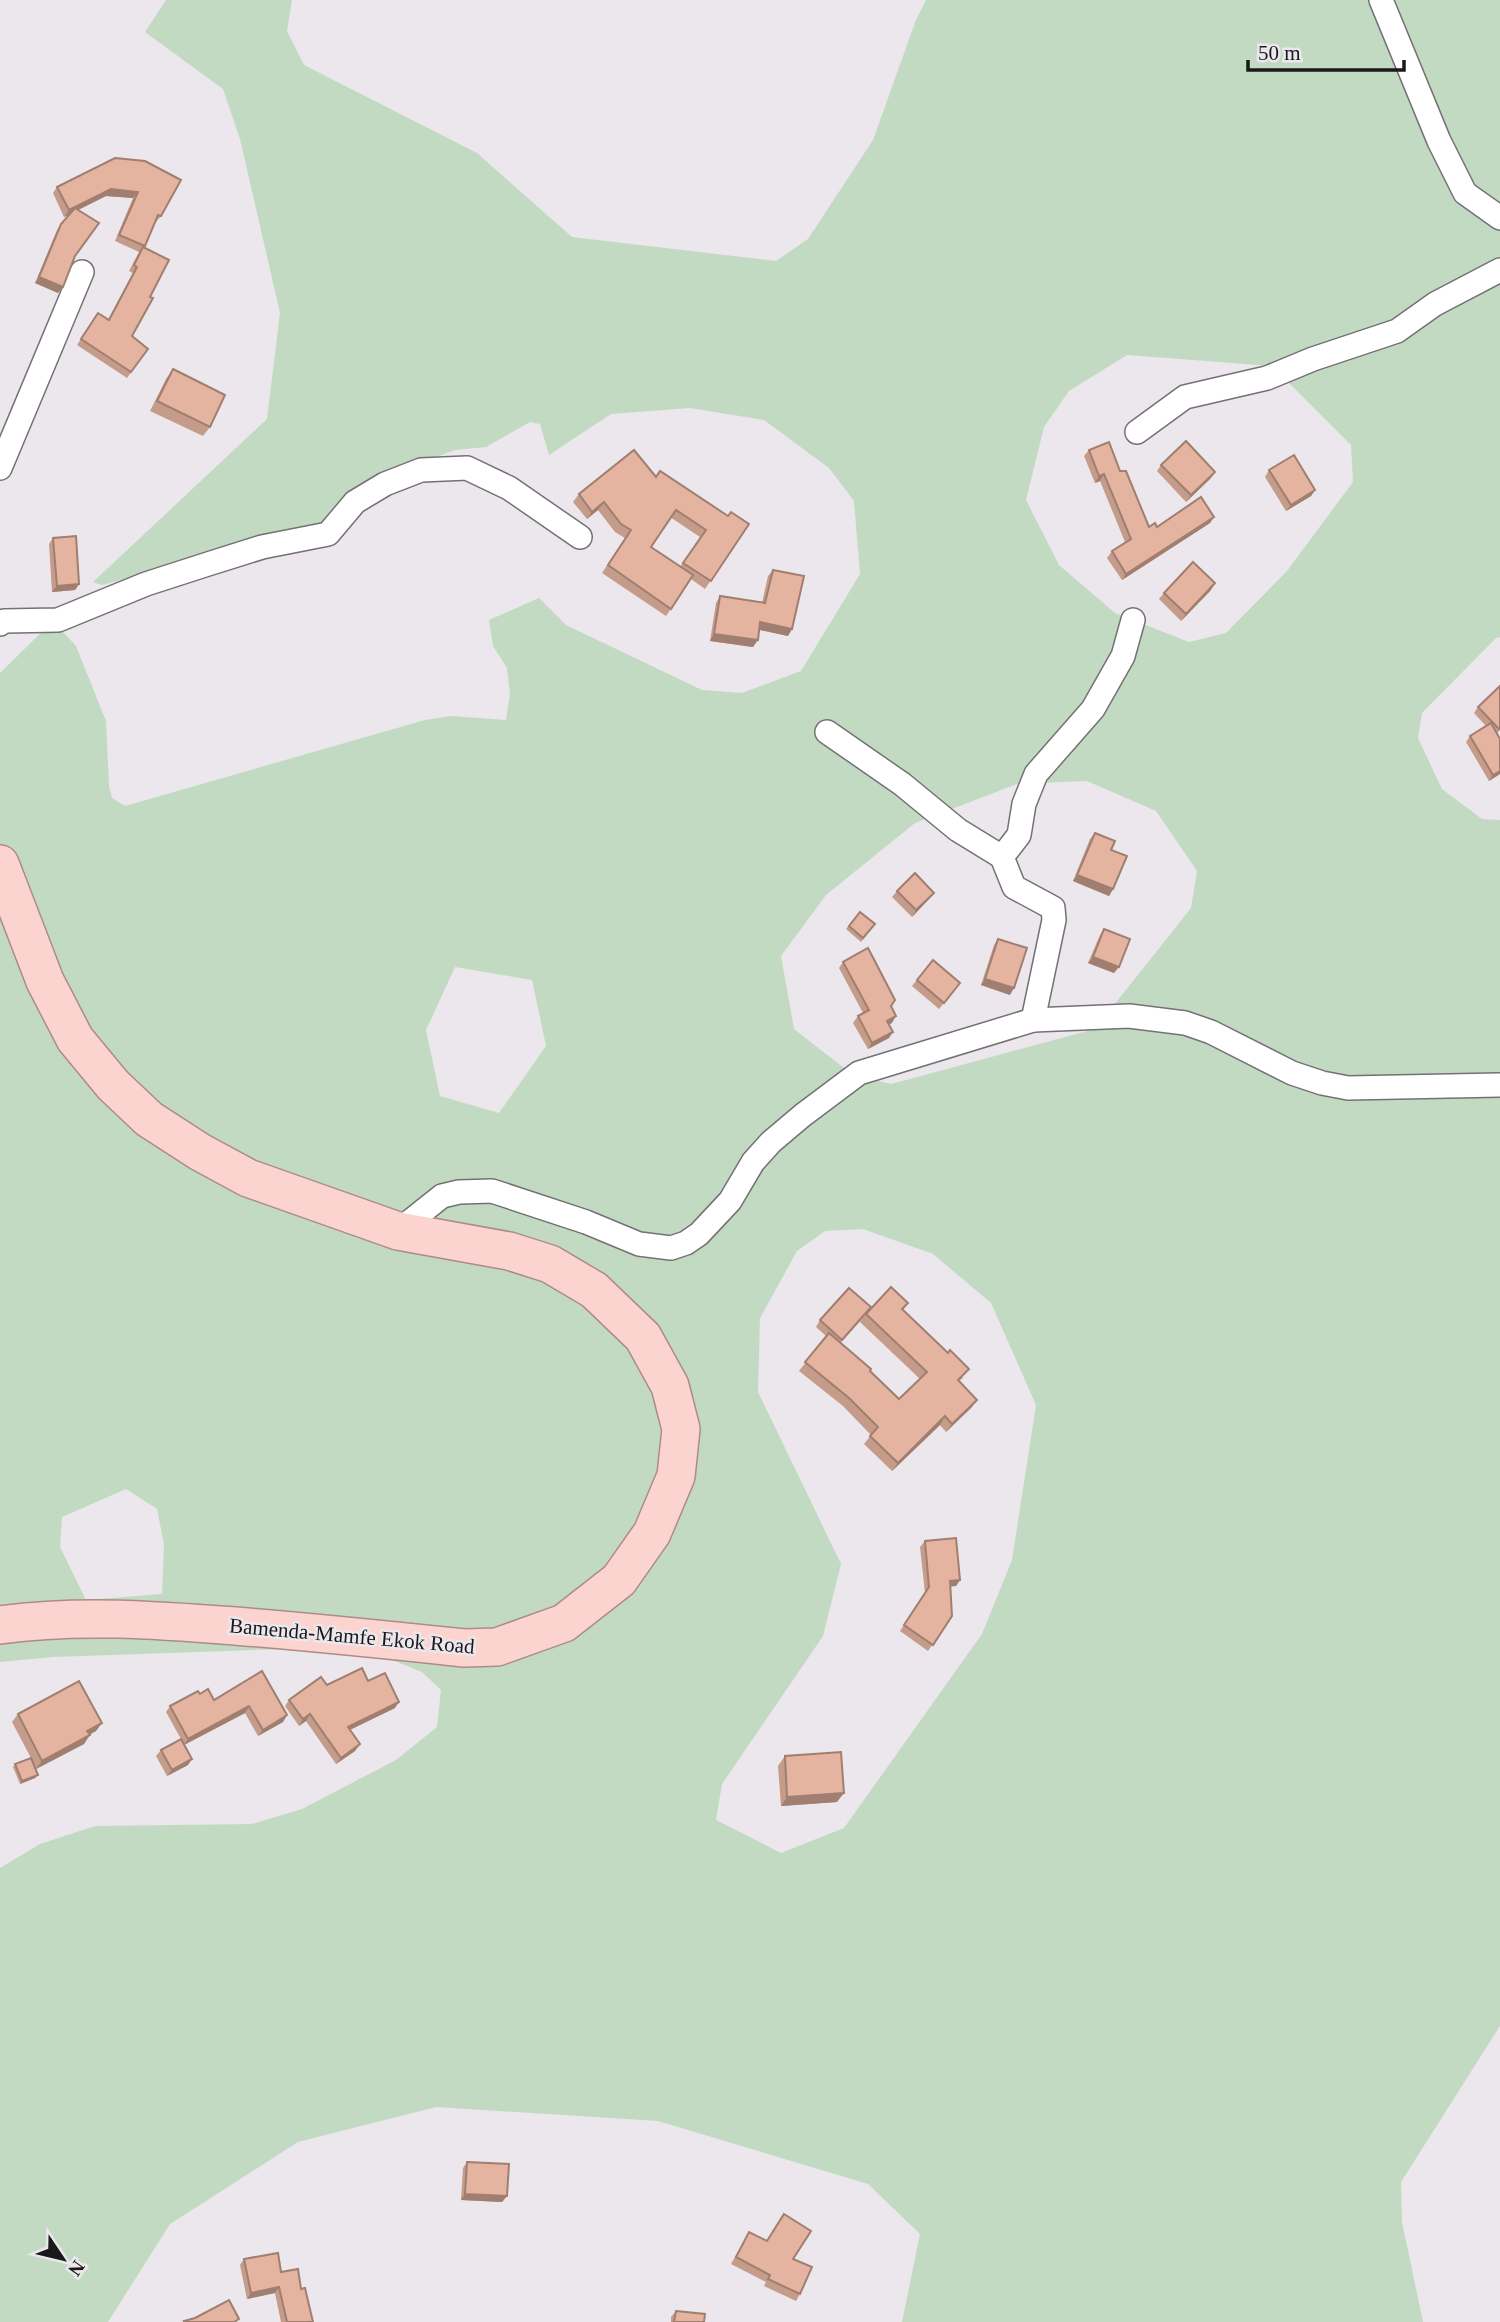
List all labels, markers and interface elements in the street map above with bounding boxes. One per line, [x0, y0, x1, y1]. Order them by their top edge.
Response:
scale bar [1248, 28, 1404, 72]
text: 50 m [1258, 41, 1301, 65]
street label: Bamenda-Mamfe Ekok Road [228, 1613, 476, 1659]
north arrow [28, 2224, 98, 2294]
text: N [64, 2257, 89, 2280]

